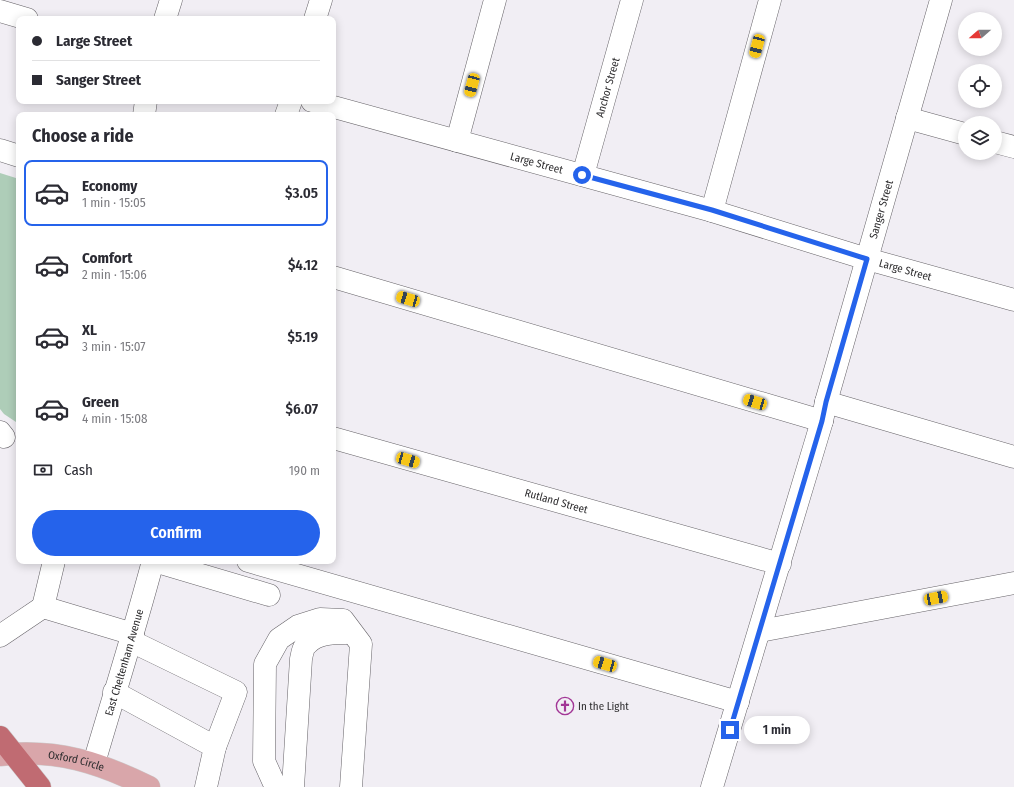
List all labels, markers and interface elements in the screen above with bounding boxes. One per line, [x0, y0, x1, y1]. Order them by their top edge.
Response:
north arrow [958, 12, 1002, 56]
map controls [958, 12, 1002, 160]
text: Large Street [56, 32, 132, 50]
car [748, 33, 766, 59]
street label: Anchor Street [593, 56, 622, 119]
button: locate [958, 64, 1002, 108]
text: Sanger Street [56, 71, 141, 89]
car [463, 72, 481, 98]
button: layers [958, 116, 1002, 160]
text: Choose a ride [32, 125, 134, 147]
street label: Large Street [509, 149, 565, 176]
route start [573, 166, 591, 184]
icon: car [34, 175, 70, 211]
text: Economy [82, 177, 137, 195]
street label: Sanger Street [867, 178, 896, 240]
text: $3.05 [285, 184, 318, 202]
text: 1 min · 15:05 [82, 195, 146, 210]
icon: car [34, 247, 70, 283]
text: Comfort [82, 249, 133, 267]
text: $4.12 [288, 256, 318, 274]
street label: Large Street [878, 256, 934, 283]
text: 2 min · 15:06 [82, 267, 147, 282]
car [395, 290, 421, 308]
icon: car [34, 319, 70, 355]
text: XL [82, 321, 97, 339]
text: $5.19 [288, 328, 318, 346]
text: 3 min · 15:07 [82, 339, 146, 354]
icon: car [34, 391, 70, 427]
text: Green [82, 393, 119, 411]
car [742, 393, 768, 411]
text: $6.07 [286, 400, 318, 418]
text: 4 min · 15:08 [82, 411, 147, 426]
car [395, 451, 421, 469]
icon: cash [32, 459, 54, 481]
text: Cash [64, 461, 93, 479]
text: 190 m [289, 463, 320, 478]
street label: Rutland Street [523, 486, 590, 516]
button: Confirm [32, 510, 320, 556]
car [923, 590, 949, 606]
street label: East Cheltenham Avenue [102, 607, 146, 717]
car [592, 655, 618, 673]
church icon: In the Light [555, 696, 575, 716]
place label: In the Light [578, 700, 629, 713]
callout: 1 min [744, 716, 810, 744]
route end [721, 721, 739, 739]
text: 1 min [763, 722, 791, 737]
street label: Oxford Circle [47, 748, 106, 774]

